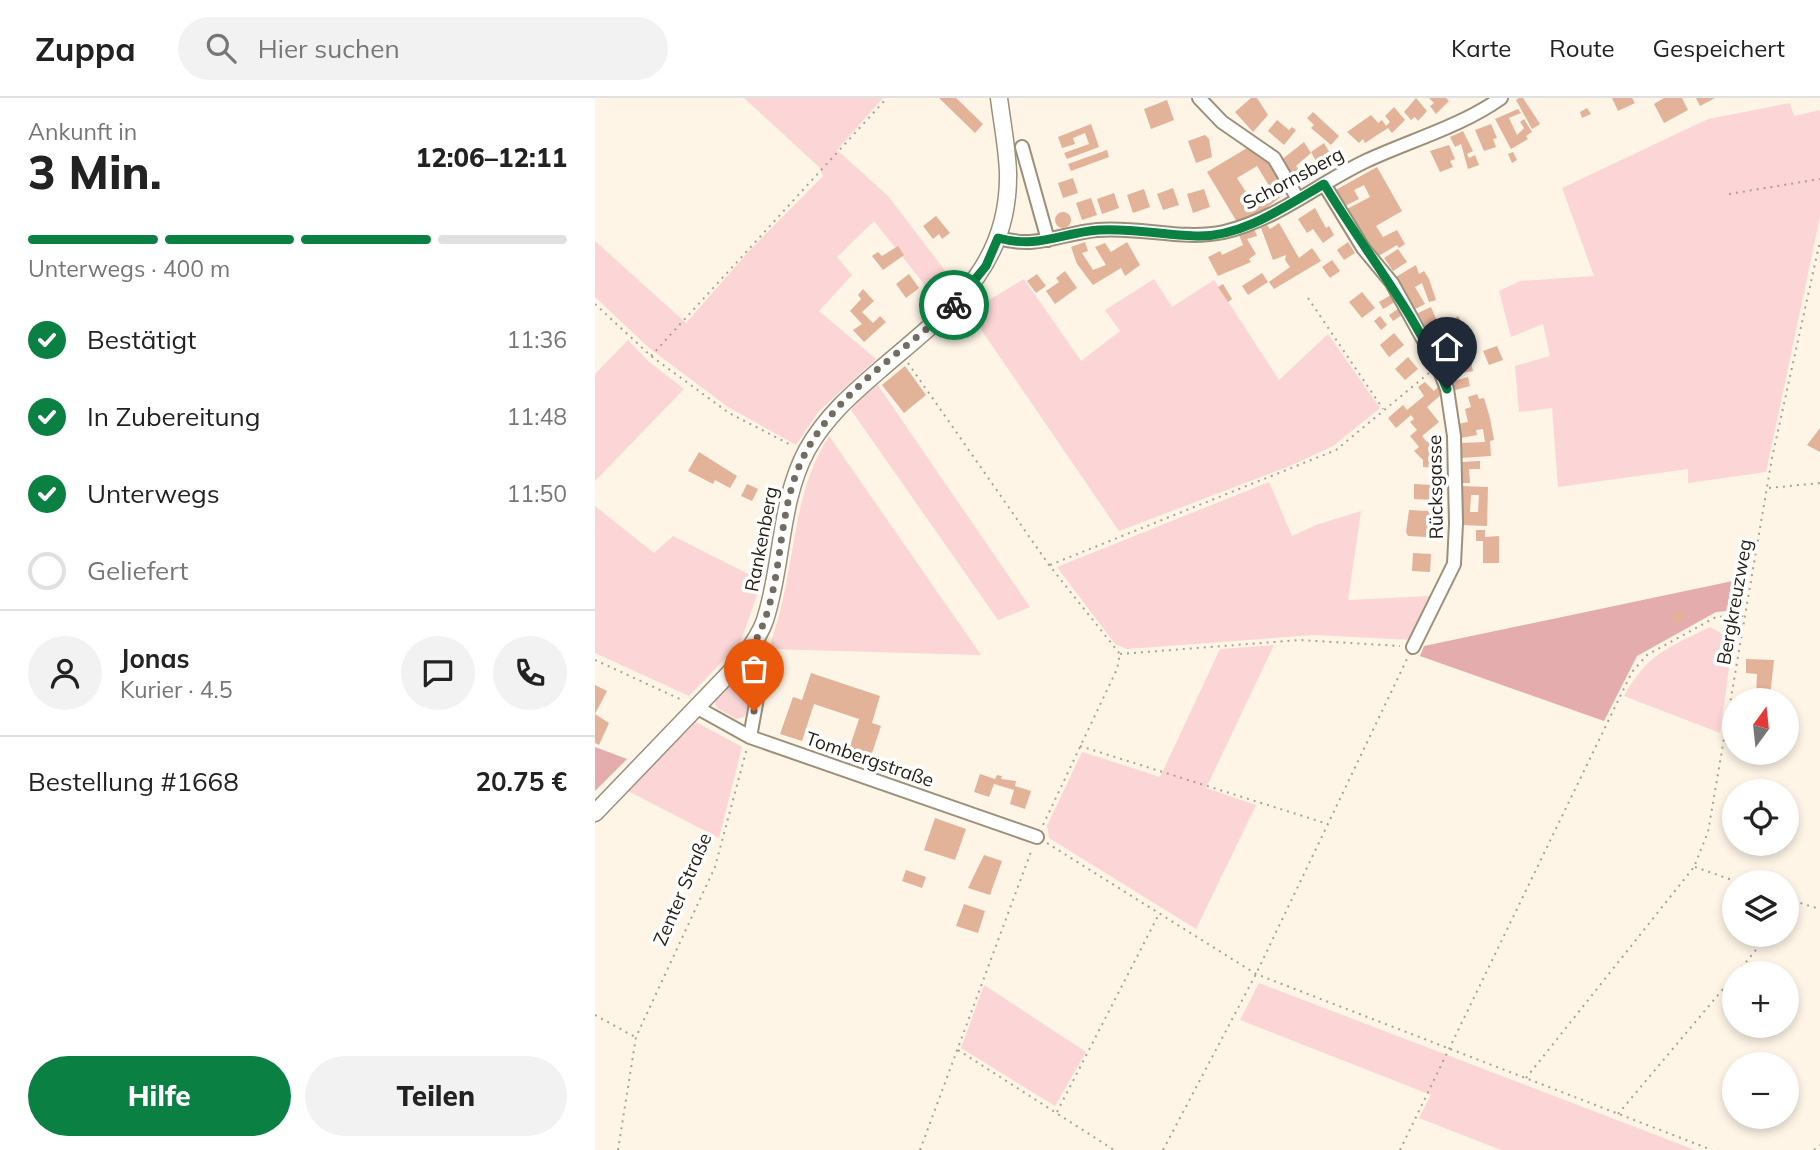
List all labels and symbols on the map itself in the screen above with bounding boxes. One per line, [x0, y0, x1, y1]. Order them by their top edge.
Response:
street label: Schornsberg [1239, 141, 1347, 215]
courier [919, 270, 989, 340]
pin [1417, 317, 1477, 389]
street label: Rücksgasse [1422, 434, 1448, 540]
street label: Rankenberg [739, 484, 783, 594]
street label: Bergkreuzweg [1711, 537, 1757, 667]
pin [724, 639, 784, 711]
north arrow [1722, 688, 1799, 765]
street label: Tombergstraße [803, 726, 937, 792]
street label: Zenter Straße [647, 829, 717, 949]

